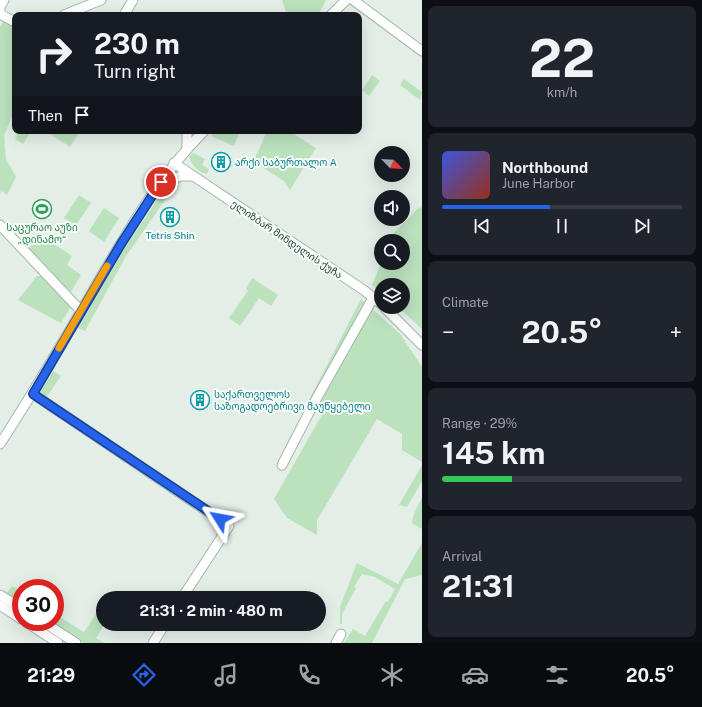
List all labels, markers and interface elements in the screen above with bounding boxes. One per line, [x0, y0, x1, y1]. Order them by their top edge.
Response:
text: 230 m [94, 27, 180, 60]
icon: right [28, 28, 80, 80]
text: 22 [529, 28, 595, 89]
text: Turn right [94, 61, 176, 82]
text: km/h [547, 85, 577, 100]
icon: arrive [71, 104, 93, 126]
text: Then [28, 107, 63, 124]
north arrow [374, 146, 410, 182]
map controls [374, 146, 410, 314]
building icon: არქი საბურთალო A [210, 151, 232, 173]
place label: არქი საბურთალო A [235, 156, 337, 169]
text: Northbound [502, 159, 588, 176]
pin [144, 165, 178, 199]
icon: arrive [150, 171, 172, 193]
text: June Harbor [502, 176, 575, 191]
button: sound [374, 190, 410, 226]
street label: ელიზბარ მინდელის ქუჩა [229, 197, 345, 282]
sports icon: საცურაო აუზი „დინამო“ [31, 198, 53, 220]
building icon: Tetris Shin [159, 206, 181, 228]
icon: previous [471, 215, 493, 237]
icon: pause [551, 215, 573, 237]
icon: next [631, 215, 653, 237]
place label: საცურაო აუზი „დინამო“ [6, 221, 78, 246]
place label: Tetris Shin [145, 229, 195, 241]
button: search [374, 234, 410, 270]
button: layers [374, 278, 410, 314]
text: Climate [442, 295, 489, 310]
text: 20.5° [522, 314, 602, 350]
text: − [442, 319, 454, 345]
text: + [670, 319, 682, 345]
place label: საქართველოს საზოგადოებრივი მაუწყებელი [214, 388, 371, 413]
building icon: საქართველოს საზოგადოებრივი მაუწყებელი [189, 389, 211, 411]
text: Range · 29% [442, 416, 517, 431]
text: 145 km [442, 435, 545, 471]
position arrow [199, 498, 241, 540]
text: Arrival [442, 549, 482, 564]
text: 21:31 [442, 568, 515, 604]
speed limit sign: 30 [12, 579, 64, 631]
text: 21:31 · 2 min · 480 m [139, 602, 283, 619]
icon: directions [130, 661, 158, 689]
icon: music [212, 661, 240, 689]
icon: phone [295, 661, 323, 689]
icon: climate [378, 661, 406, 689]
icon: car [461, 661, 489, 689]
icon: filters [543, 661, 571, 689]
text: 21:29 [27, 665, 75, 686]
text: 20.5° [626, 665, 675, 686]

